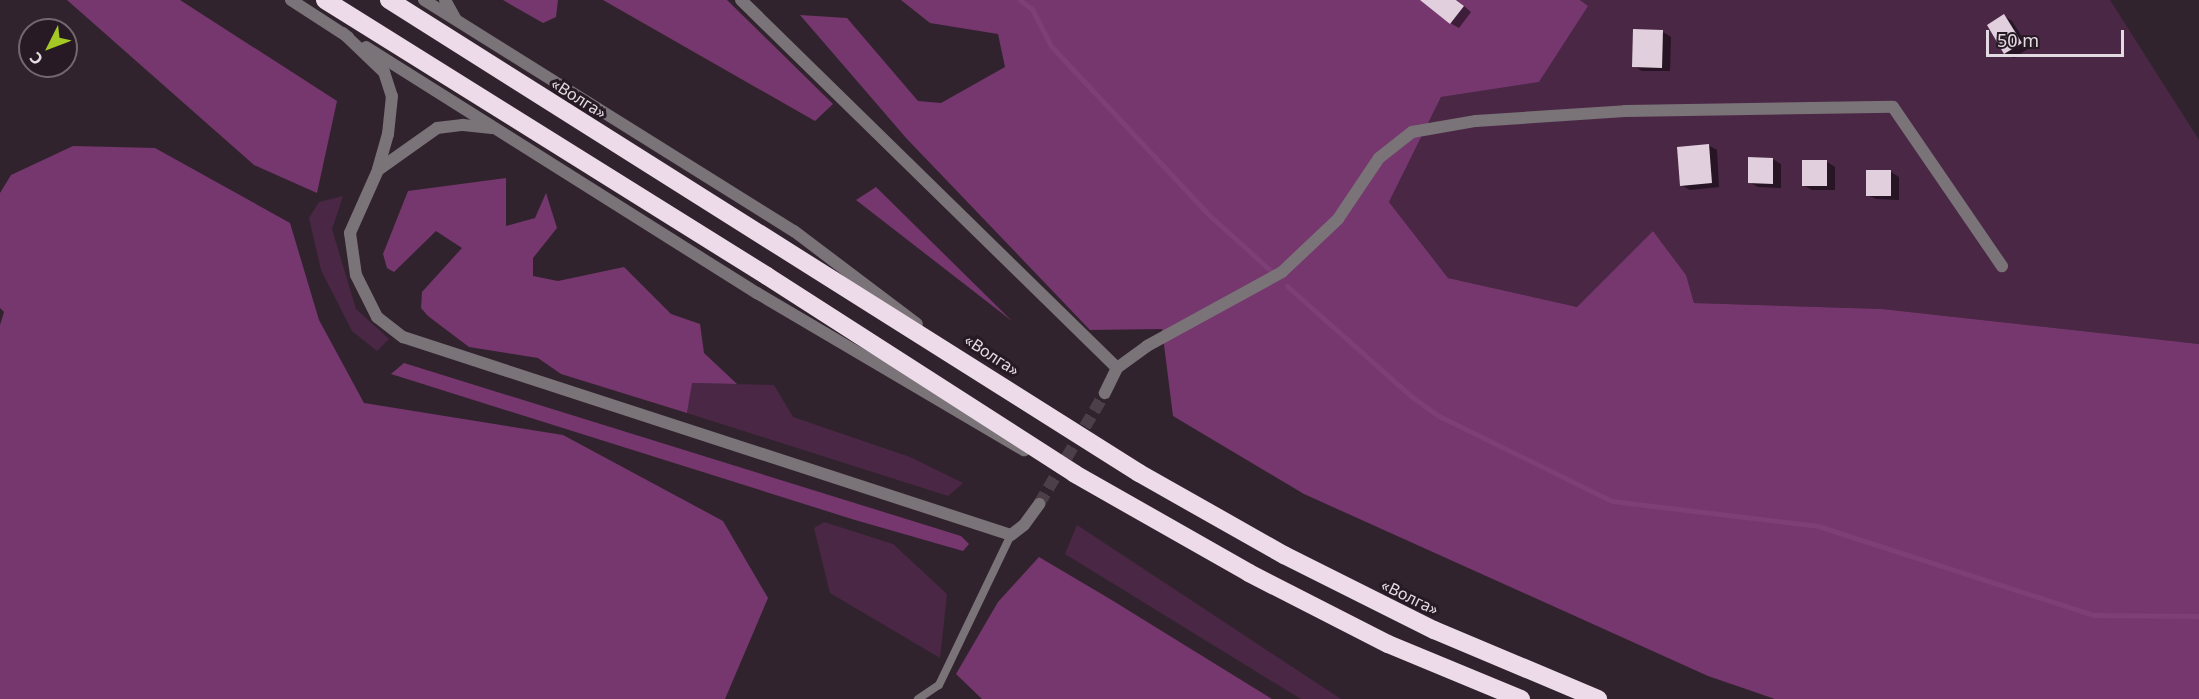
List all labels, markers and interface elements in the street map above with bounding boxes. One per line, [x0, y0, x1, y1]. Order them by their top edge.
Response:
north arrow [18, 18, 78, 78]
scale bar [1989, 18, 2127, 56]
text: 50 m [1997, 28, 2039, 52]
text: С [24, 48, 48, 70]
street label: «Волга» [548, 74, 610, 122]
street label: «Волга» [961, 330, 1023, 380]
street label: «Волга» [1378, 575, 1442, 619]

